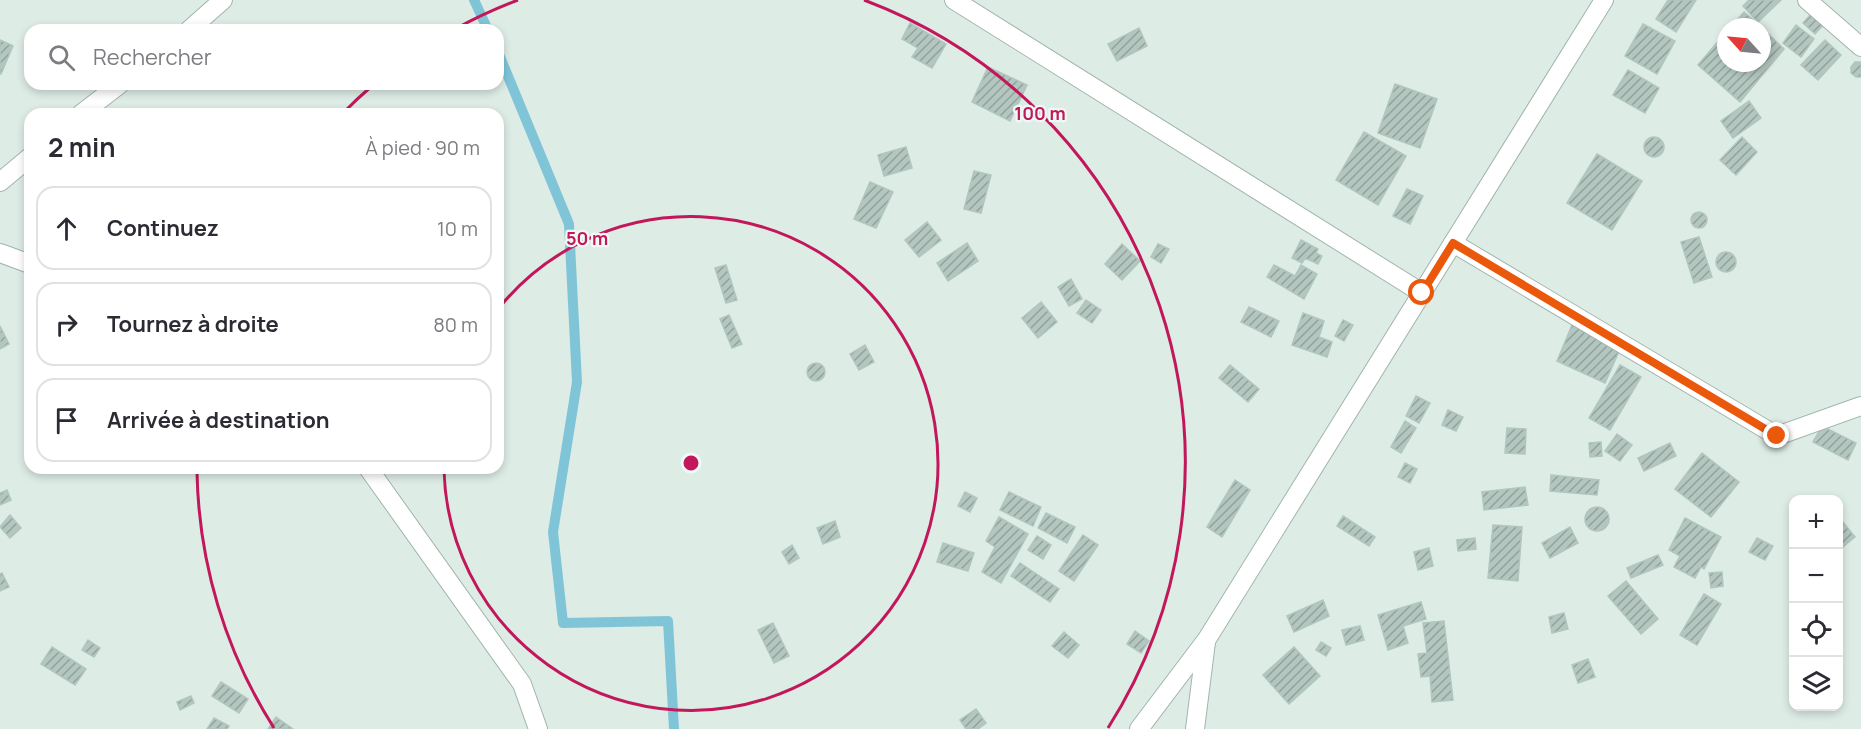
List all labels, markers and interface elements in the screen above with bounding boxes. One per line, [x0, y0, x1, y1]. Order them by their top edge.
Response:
north arrow [1717, 18, 1771, 72]
search box [24, 24, 504, 90]
icon: search [45, 41, 78, 74]
text: Rechercher [93, 42, 212, 72]
text: 100 m [1014, 101, 1066, 125]
text: 2 min [48, 129, 116, 165]
text: À pied · 90 m [365, 134, 480, 161]
icon: ahead [50, 212, 83, 245]
text: Continuez [107, 213, 219, 243]
text: 10 m [437, 215, 478, 242]
text: 50 m [566, 226, 608, 250]
route start [1408, 279, 1434, 305]
icon: right [50, 308, 83, 341]
text: Tournez à droite [107, 309, 279, 339]
text: 80 m [433, 311, 478, 338]
icon: arrive [50, 404, 83, 437]
text: Arrivée à destination [107, 405, 330, 435]
route end [1763, 422, 1789, 448]
centre of rings [681, 453, 701, 473]
map controls [1789, 495, 1843, 711]
button: + [1789, 495, 1843, 549]
button: − [1789, 549, 1843, 603]
button: locate [1789, 603, 1843, 657]
button: layers [1789, 657, 1843, 711]

